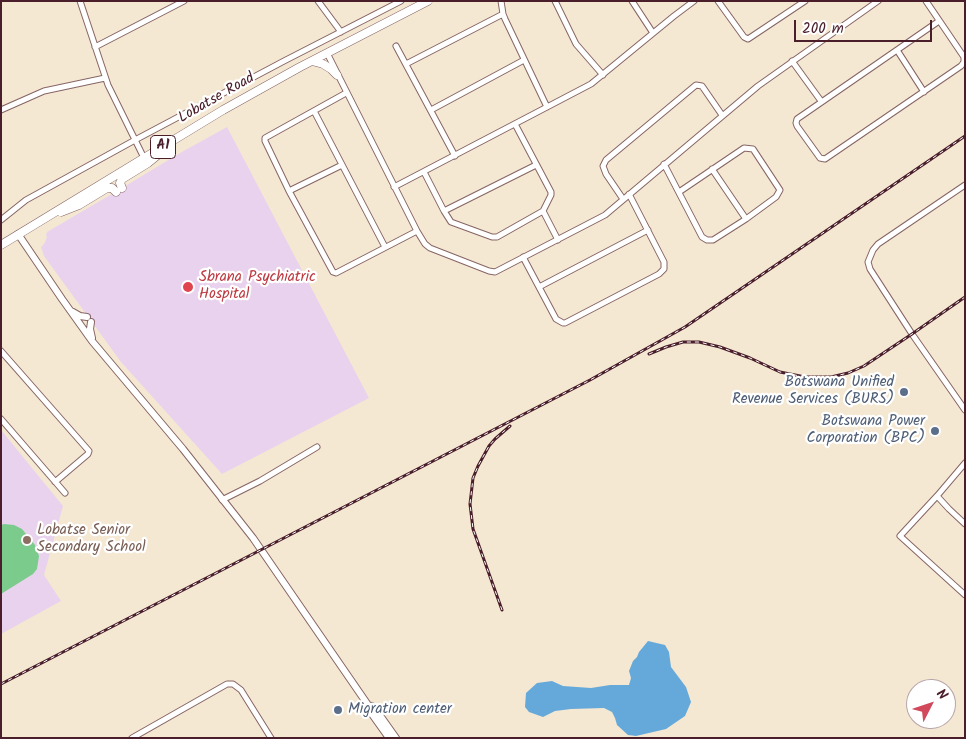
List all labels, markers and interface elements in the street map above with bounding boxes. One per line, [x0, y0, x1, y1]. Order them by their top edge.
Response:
scale bar [796, 10, 934, 42]
text: 200 m [802, 17, 844, 41]
street label: Lobatse Road [176, 70, 258, 128]
road number: A1 [150, 136, 176, 158]
place label: Sbrana Psychiatric Hospital [199, 269, 316, 304]
marker: Sbrana Psychiatric Hospital [181, 280, 195, 294]
place label: Botswana Unified Revenue Services (BURS) [732, 374, 894, 409]
marker: Botswana Unified Revenue Services (BURS) [898, 386, 910, 398]
place label: Botswana Power Corporation (BPC) [807, 413, 925, 448]
marker: Botswana Power Corporation (BPC) [929, 425, 941, 437]
place label: Lobatse Senior Secondary School [37, 522, 146, 557]
marker: Lobatse Senior Secondary School [21, 534, 33, 546]
north arrow [906, 679, 956, 729]
text: N [930, 684, 953, 705]
place label: Migration center [348, 701, 452, 719]
marker: Migration center [332, 704, 344, 716]

